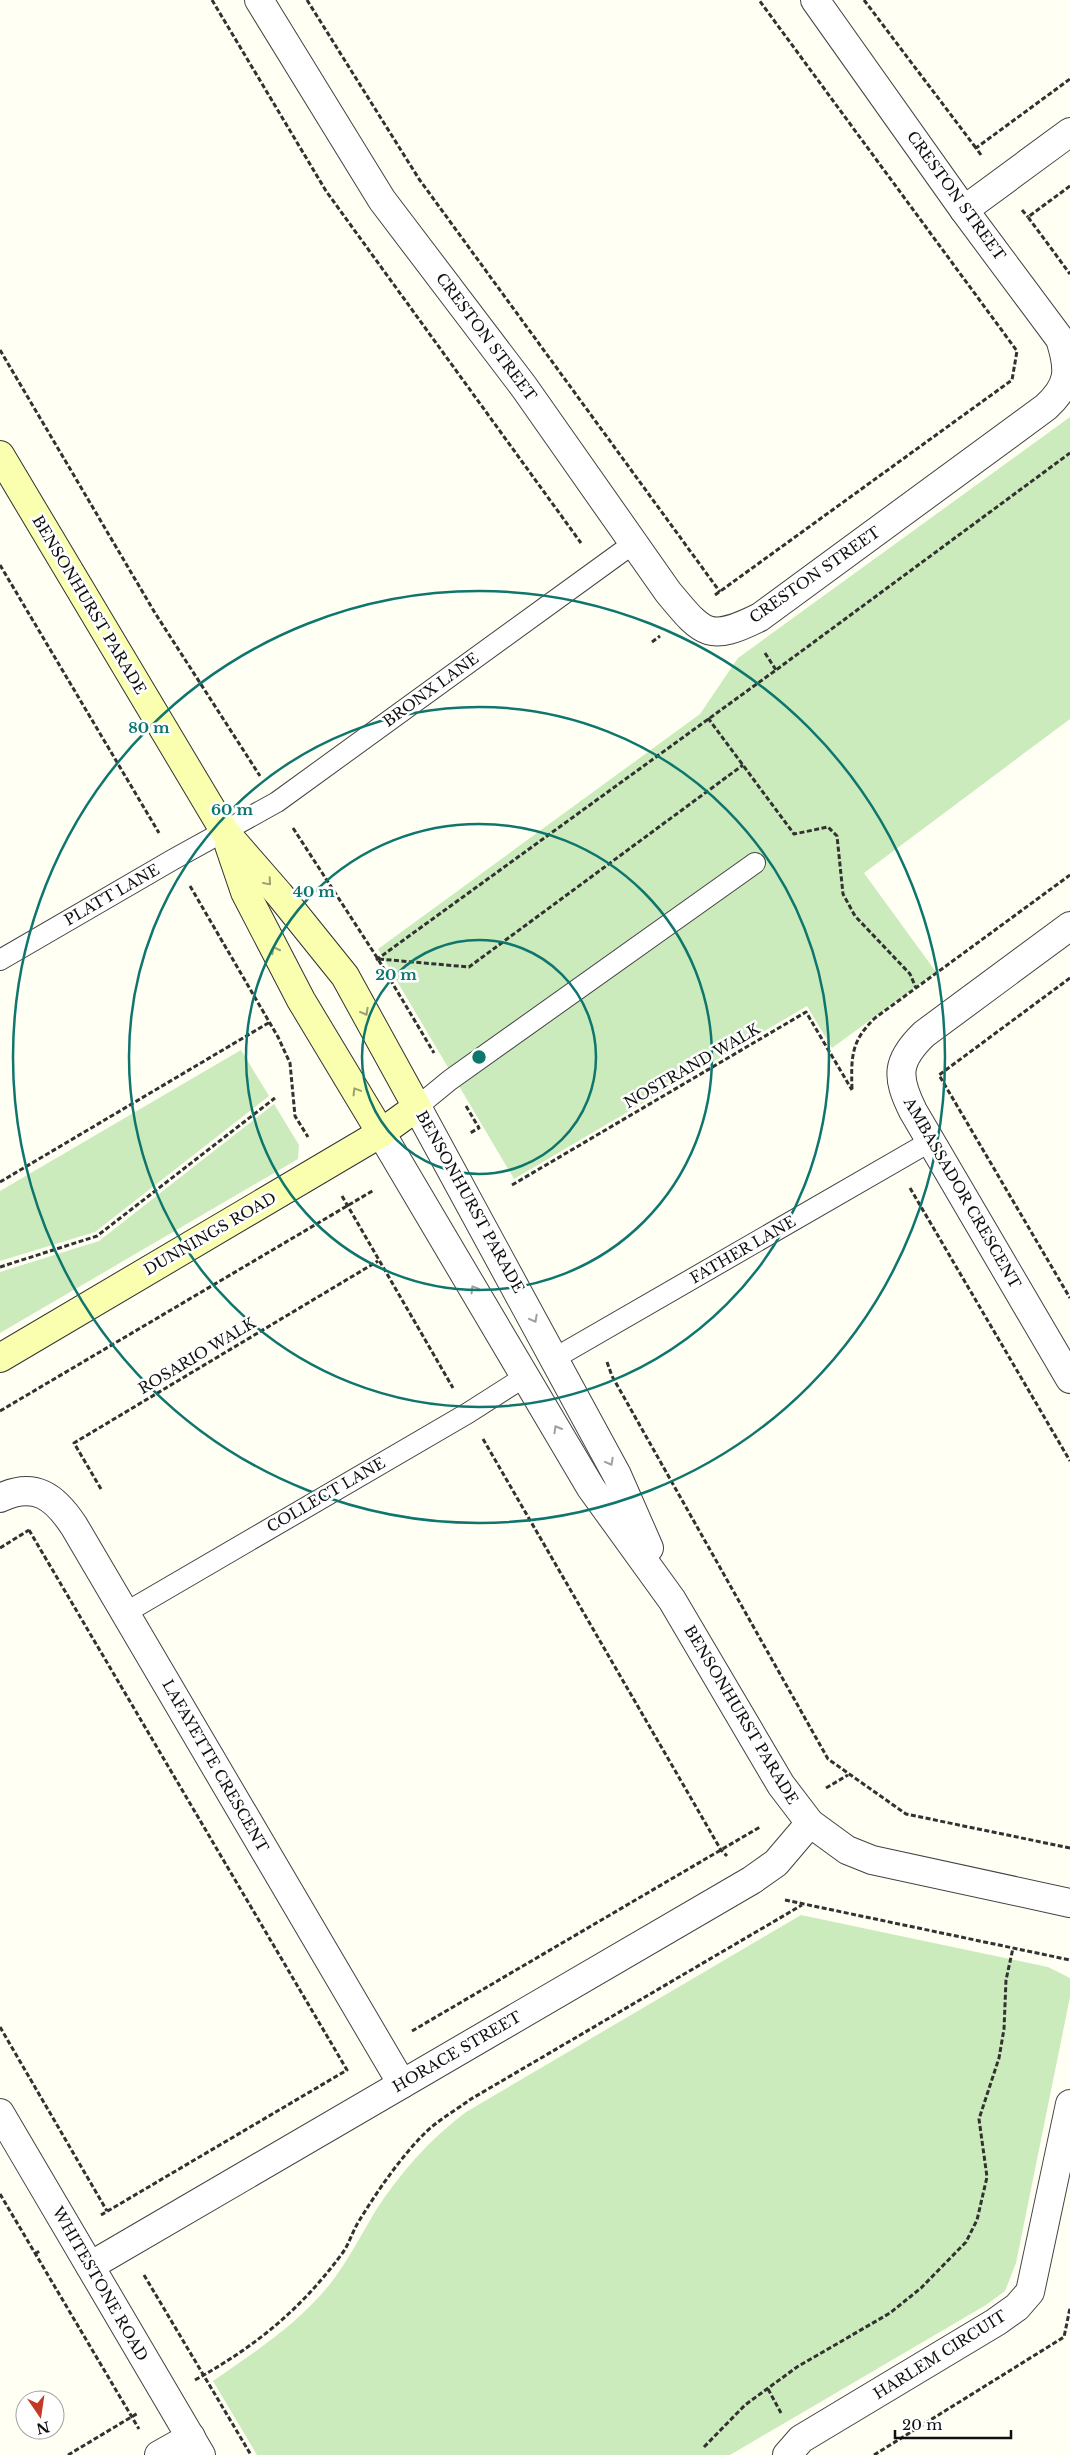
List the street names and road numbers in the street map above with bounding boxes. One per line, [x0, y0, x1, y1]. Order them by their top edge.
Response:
street label: CRESTON STREET [903, 127, 1010, 264]
street label: CRESTON STREET [432, 269, 541, 404]
street label: BENSONHURST PARADE [28, 512, 151, 698]
street label: CRESTON STREET [746, 522, 884, 627]
street label: BRONX LANE [379, 648, 482, 731]
street label: PLATT LANE [61, 860, 163, 929]
street label: NOSTRAND WALK [620, 1019, 763, 1112]
street label: AMBASSADOR CRESCENT [899, 1093, 1025, 1292]
street label: BENSONHURST PARADE [412, 1107, 529, 1296]
street label: DUNNINGS ROAD [140, 1188, 279, 1279]
street label: FATHER LANE [687, 1212, 799, 1288]
street label: ROSARIO WALK [135, 1313, 259, 1398]
street label: COLLECT LANE [263, 1453, 388, 1536]
street label: BENSONHURST PARADE [680, 1622, 803, 1808]
street label: LAFAYETTE CRESCENT [158, 1676, 273, 1855]
street label: HORACE STREET [389, 2007, 524, 2096]
street label: WHITESTONE ROAD [48, 2202, 152, 2364]
street label: HARLEM CIRCUIT [870, 2306, 1010, 2403]

